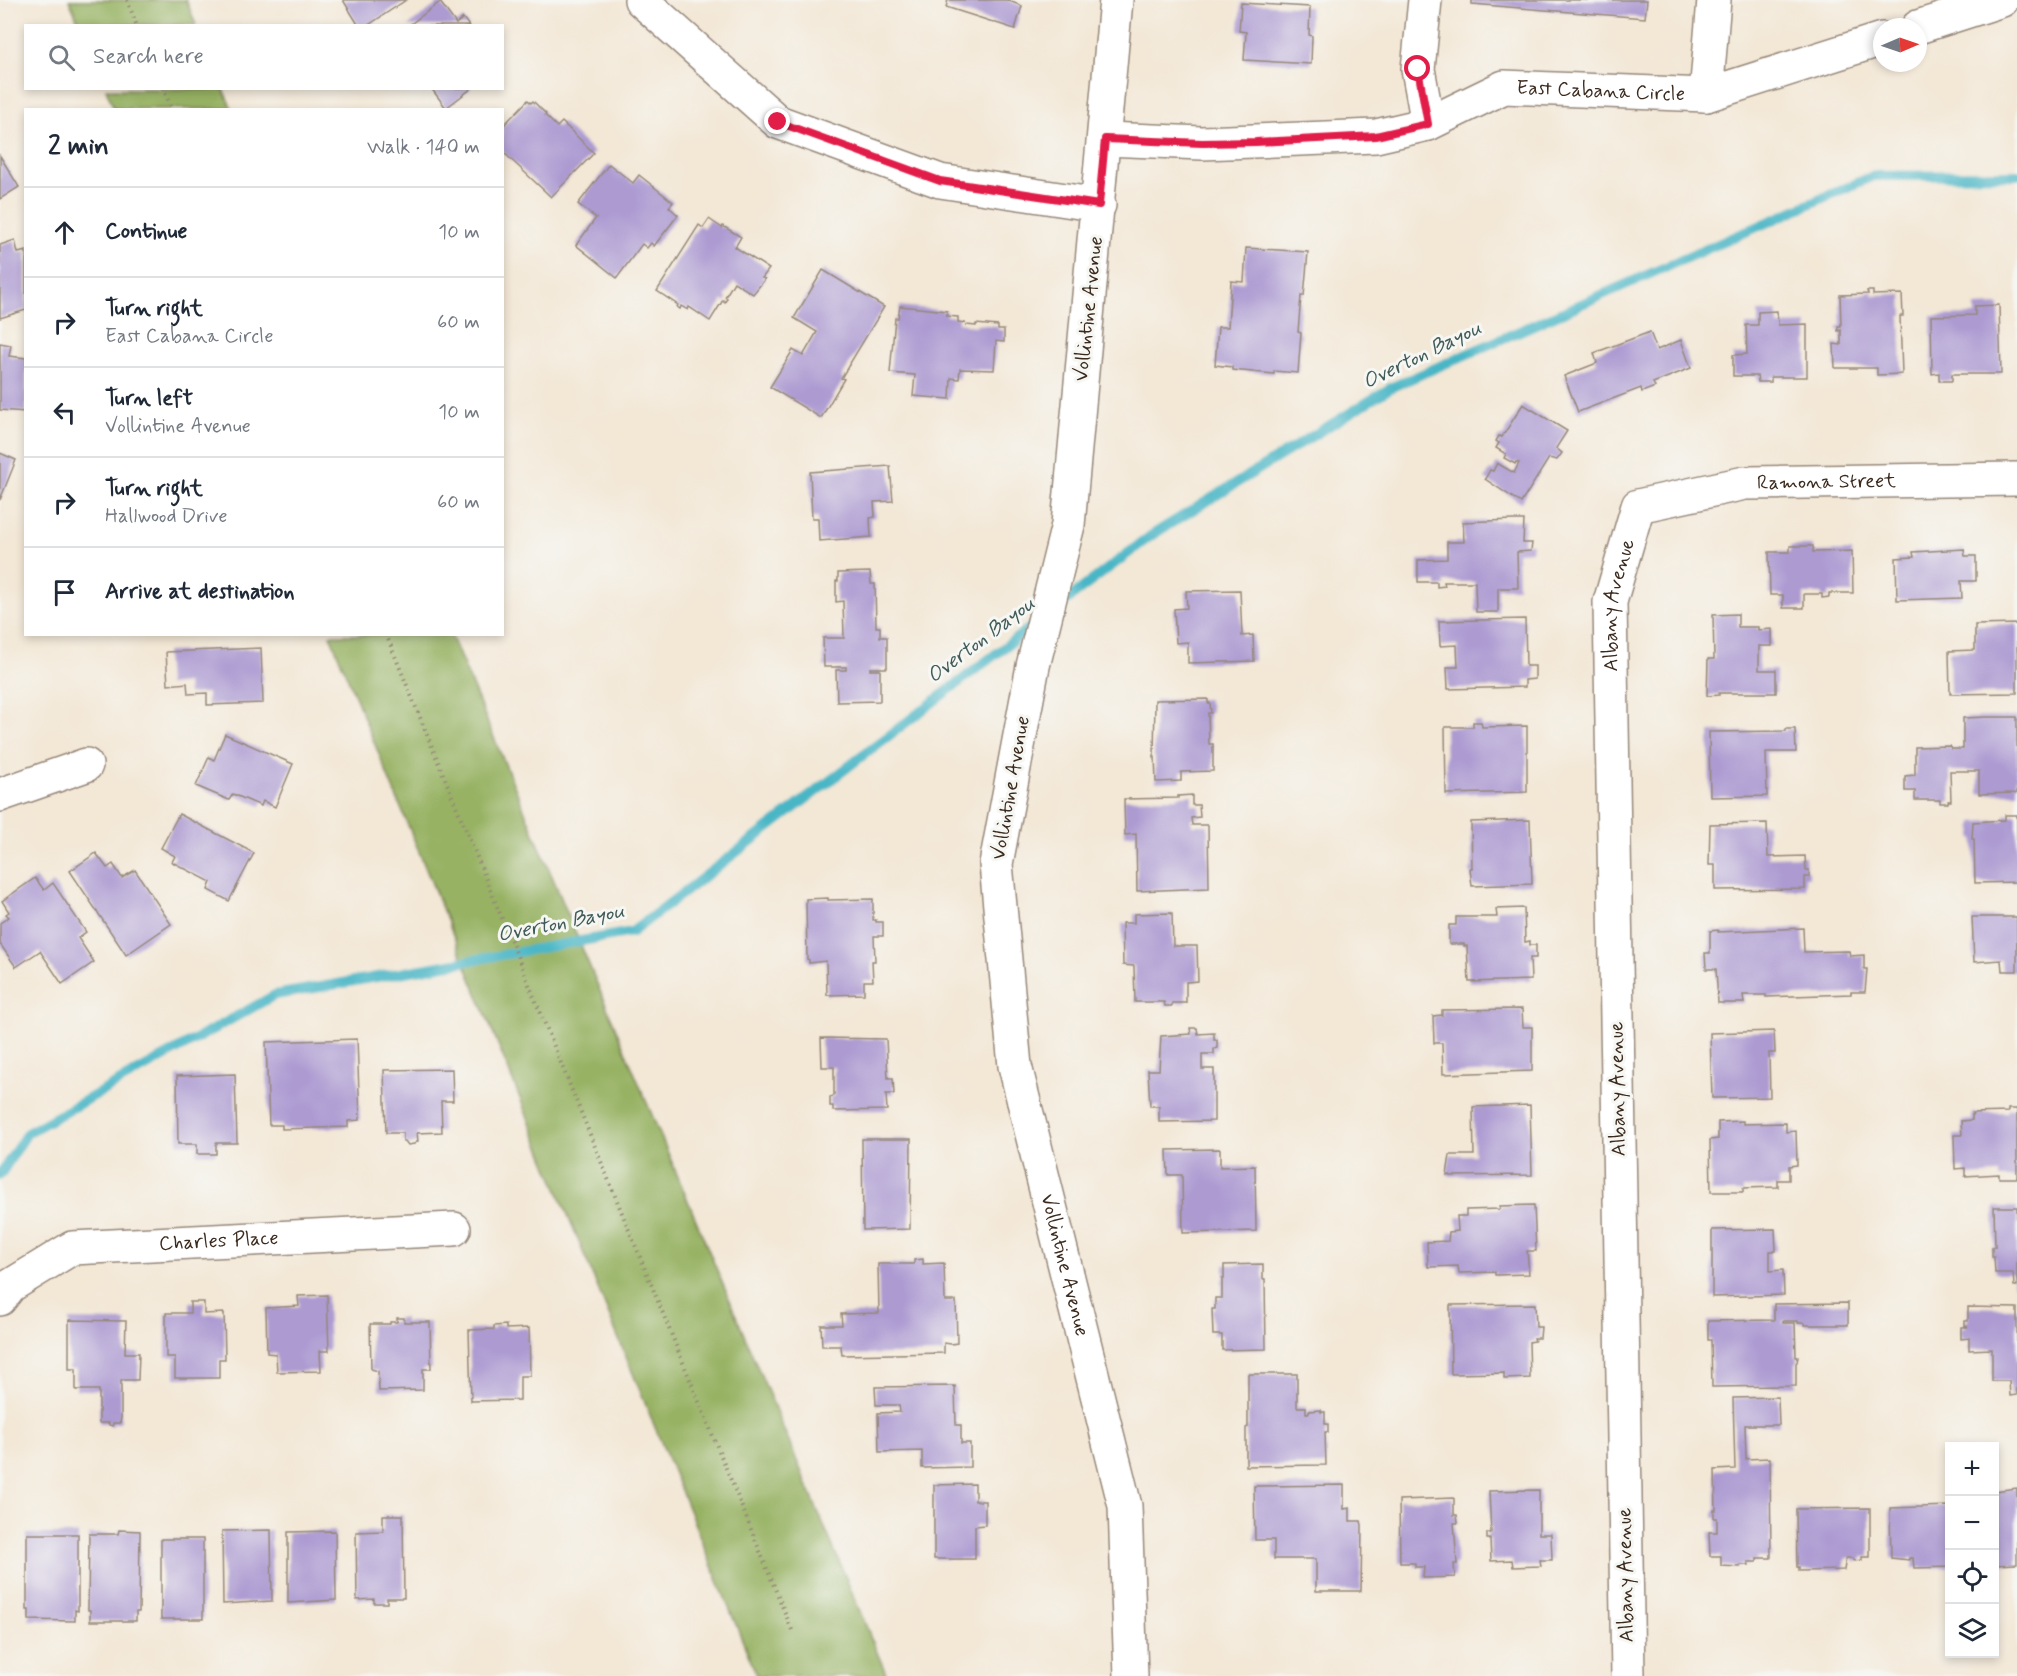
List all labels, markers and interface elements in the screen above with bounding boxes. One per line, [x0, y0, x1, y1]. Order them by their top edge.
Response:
north arrow [1873, 18, 1927, 72]
search box [24, 24, 504, 90]
icon: search [45, 41, 78, 74]
text: Search here [93, 43, 204, 71]
route start [1404, 55, 1430, 81]
street label: East Cabana Circle [1516, 74, 1686, 108]
route end [764, 108, 790, 134]
text: 2 min [48, 130, 109, 164]
text: Walk · 140 m [367, 134, 480, 161]
icon: ahead [48, 216, 81, 249]
text: Continue [105, 218, 187, 246]
text: 10 m [438, 219, 480, 246]
street label: Vollintine Avenue [1068, 235, 1110, 383]
text: Turn right [105, 295, 203, 323]
icon: right [48, 306, 81, 339]
text: 60 m [437, 309, 480, 336]
water label: Overton Bayou [1358, 314, 1486, 396]
text: East Cabana Circle [105, 323, 274, 350]
text: Turn left [105, 385, 193, 413]
icon: left [48, 396, 81, 429]
text: 10 m [438, 399, 480, 426]
text: Vollintine Avenue [105, 413, 251, 440]
street label: Ramona Street [1757, 467, 1896, 496]
text: Turn right [105, 475, 203, 503]
icon: right [48, 486, 81, 519]
text: 60 m [437, 489, 480, 516]
text: Hallwood Drive [105, 503, 228, 530]
street label: Albany Avenue [1596, 536, 1641, 672]
icon: arrive [48, 576, 81, 609]
text: Arrive at destination [105, 578, 295, 606]
water label: Overton Bayou [921, 590, 1041, 690]
street label: Vollintine Avenue [985, 714, 1037, 862]
water label: Overton Bayou [495, 897, 627, 949]
street label: Albany Avenue [1603, 1021, 1633, 1157]
street label: Vollintine Avenue [1034, 1191, 1096, 1339]
street label: Charles Place [158, 1224, 279, 1257]
map controls [1945, 1442, 1999, 1658]
button: + [1945, 1442, 1999, 1496]
button: − [1945, 1496, 1999, 1550]
street label: Albany Avenue [1611, 1507, 1641, 1643]
button: locate [1945, 1550, 1999, 1604]
button: layers [1945, 1604, 1999, 1658]

